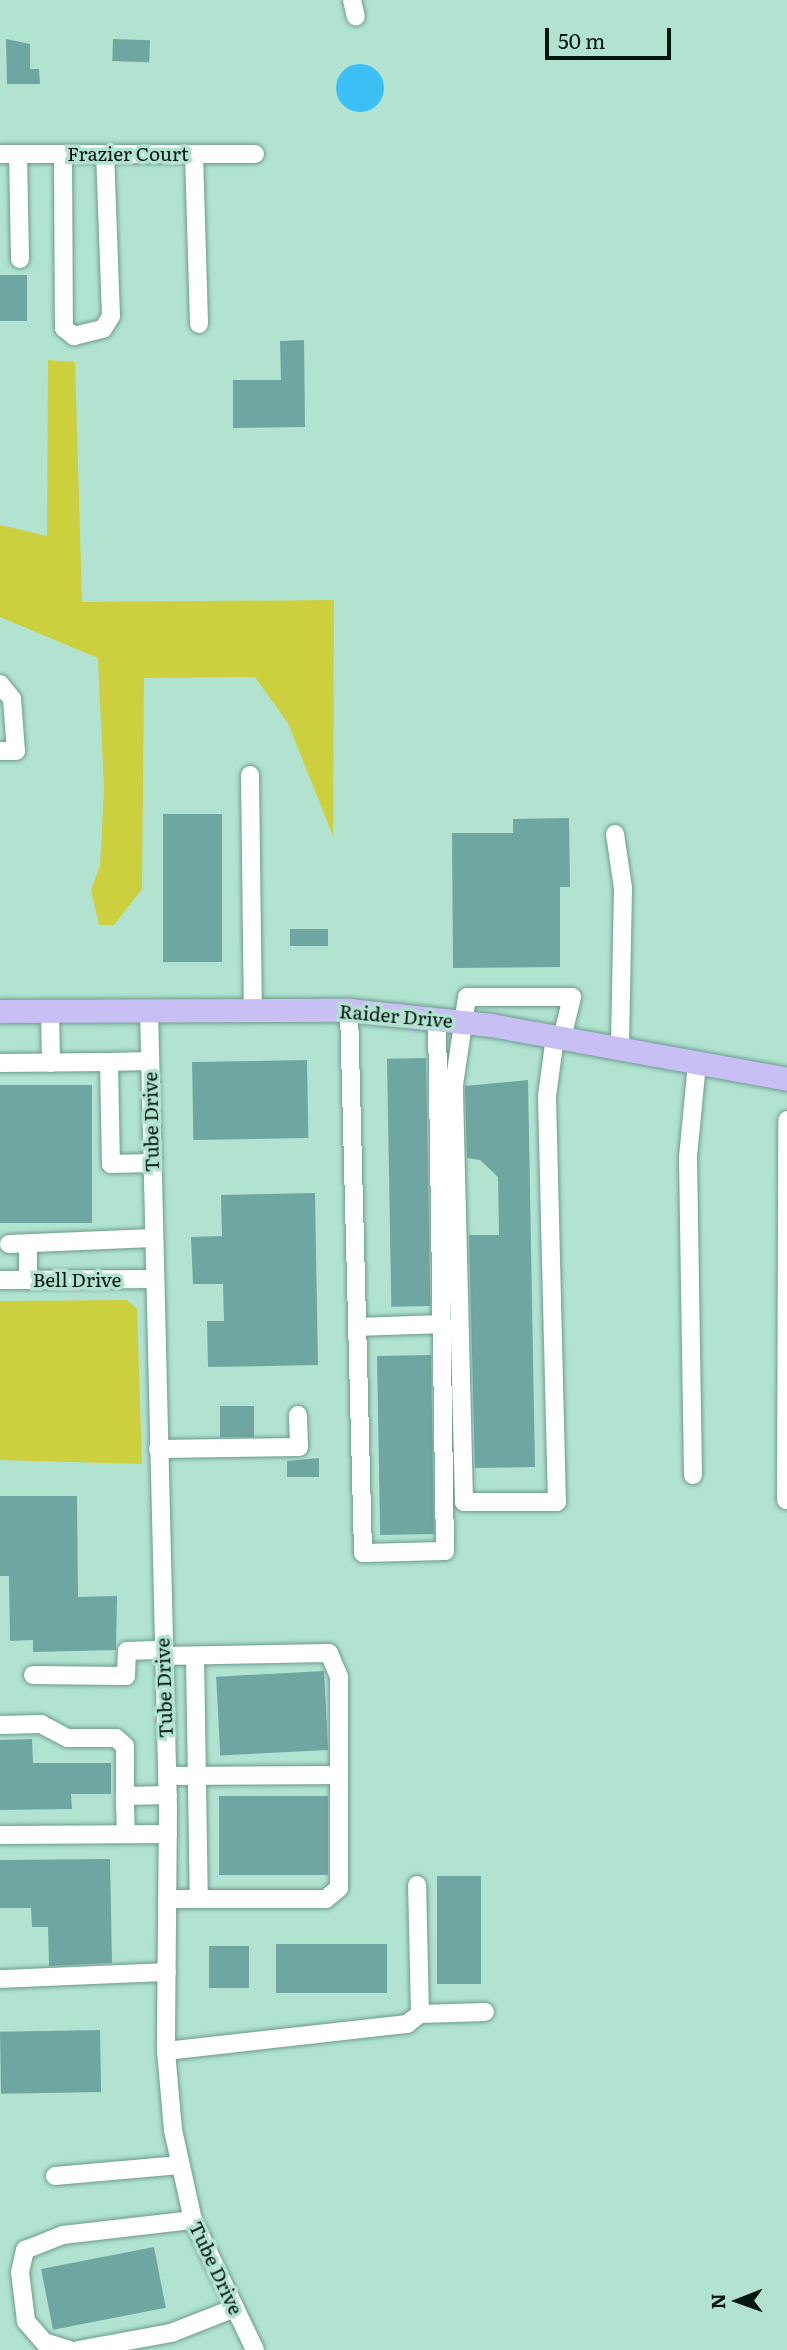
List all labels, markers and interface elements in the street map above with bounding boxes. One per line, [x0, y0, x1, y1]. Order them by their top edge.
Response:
scale bar [549, 14, 675, 58]
text: 50 m [558, 24, 605, 55]
street label: Frazier Court [67, 143, 189, 165]
street label: Raider Drive [338, 1000, 454, 1032]
street label: Tube Drive [139, 1072, 163, 1172]
street label: Bell Drive [33, 1269, 121, 1291]
street label: Tube Drive [151, 1637, 177, 1739]
street label: Tube Drive [184, 2218, 248, 2318]
north arrow [703, 2266, 773, 2336]
text: N [703, 2293, 731, 2310]

